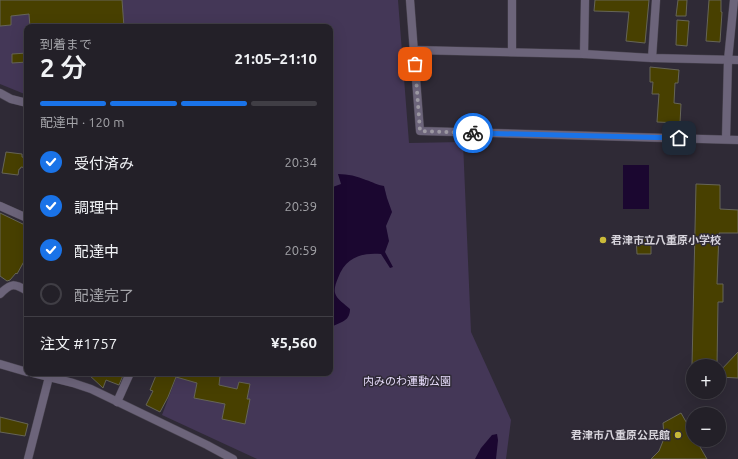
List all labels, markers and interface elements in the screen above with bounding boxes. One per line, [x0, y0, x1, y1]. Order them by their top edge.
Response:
text: 到着まで [40, 37, 92, 51]
pin [398, 47, 432, 81]
text: 21:05–21:10 [234, 50, 317, 67]
text: 2 分 [40, 53, 87, 82]
icon: bag [404, 53, 426, 75]
courier [453, 113, 493, 153]
text: 配達中 · 120 m [40, 115, 124, 129]
pin [662, 121, 696, 155]
icon: bike [462, 122, 484, 144]
icon: home [668, 127, 690, 149]
icon: check [40, 151, 62, 173]
text: 受付済み [74, 155, 134, 172]
text: 20:34 [284, 155, 317, 169]
icon: check [40, 195, 62, 217]
text: 調理中 [74, 199, 119, 216]
text: 20:39 [284, 199, 317, 213]
place label: 君津市立八重原小学校 [611, 234, 721, 246]
marker: 君津市立八重原小学校 [598, 235, 608, 245]
icon: check [40, 239, 62, 261]
text: 配達中 [74, 243, 119, 260]
text: 20:59 [284, 243, 317, 257]
text: 配達完了 [74, 287, 134, 304]
text: ¥5,560 [271, 334, 317, 351]
text: 注文 #1757 [40, 335, 117, 352]
map controls [686, 359, 726, 447]
button: + [686, 359, 726, 399]
park label: 内みのわ運動公園 [363, 375, 451, 387]
button: − [686, 407, 726, 447]
place label: 君津市八重原公民館 [571, 429, 670, 441]
marker: 君津市八重原公民館 [673, 430, 683, 440]

